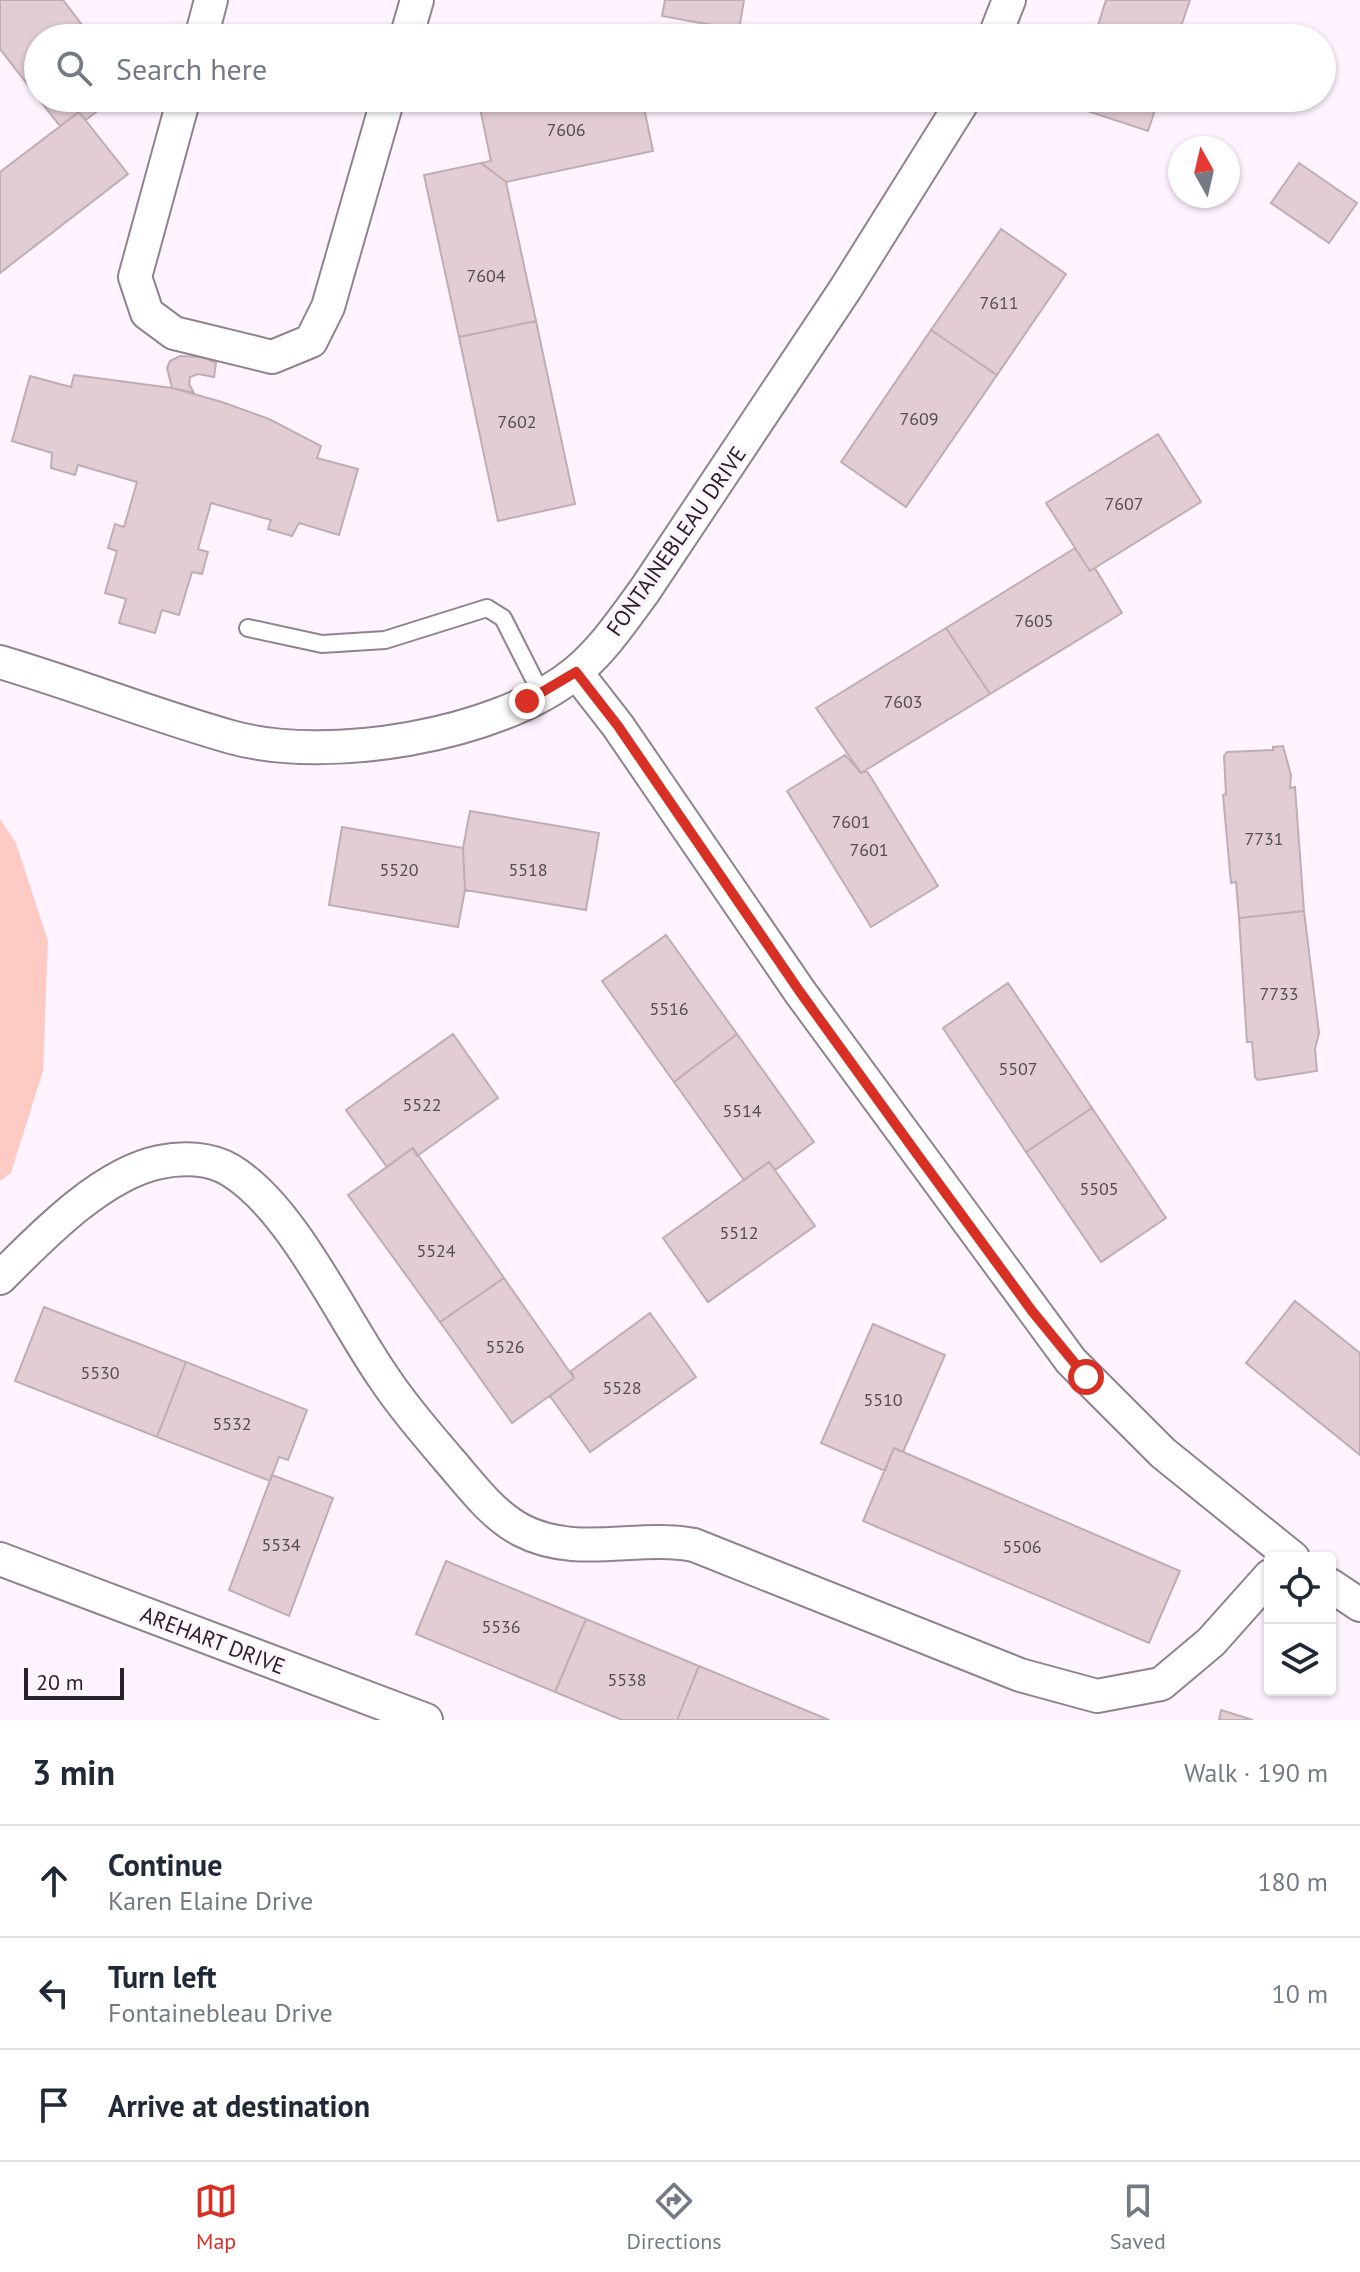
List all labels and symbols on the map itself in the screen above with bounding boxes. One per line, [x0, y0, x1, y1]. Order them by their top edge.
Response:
house number: 7606 [546, 118, 586, 141]
north arrow [1168, 136, 1240, 208]
house number: 7604 [466, 264, 506, 287]
house number: 7611 [979, 291, 1019, 314]
house number: 7609 [899, 407, 939, 430]
house number: 7602 [497, 410, 537, 433]
street label: FONTAINEBLEAU DRIVE [600, 441, 752, 641]
house number: 7607 [1104, 492, 1144, 515]
house number: 7605 [1014, 609, 1054, 632]
route end [509, 683, 545, 719]
house number: 7603 [883, 690, 923, 713]
house number: 7601 [831, 810, 871, 833]
house number: 7731 [1244, 827, 1284, 850]
house number: 7601 [849, 838, 889, 861]
house number: 5520 [379, 858, 419, 881]
house number: 5518 [508, 858, 548, 881]
house number: 7733 [1259, 982, 1299, 1005]
house number: 5516 [649, 997, 689, 1020]
house number: 5507 [998, 1057, 1038, 1080]
house number: 5522 [402, 1093, 442, 1116]
house number: 5514 [722, 1099, 762, 1122]
house number: 5505 [1079, 1177, 1119, 1200]
house number: 5512 [719, 1221, 759, 1244]
house number: 5524 [416, 1239, 456, 1262]
house number: 5526 [485, 1335, 525, 1358]
route start [1068, 1359, 1104, 1395]
house number: 5530 [80, 1361, 120, 1384]
house number: 5528 [602, 1376, 642, 1399]
house number: 5510 [863, 1388, 903, 1411]
house number: 5532 [212, 1412, 252, 1435]
house number: 5534 [261, 1533, 301, 1556]
house number: 5506 [1002, 1535, 1042, 1558]
street label: AREHART DRIVE [137, 1600, 289, 1680]
house number: 5536 [481, 1615, 521, 1638]
scale bar [24, 1664, 124, 1700]
house number: 5538 [607, 1668, 647, 1691]

